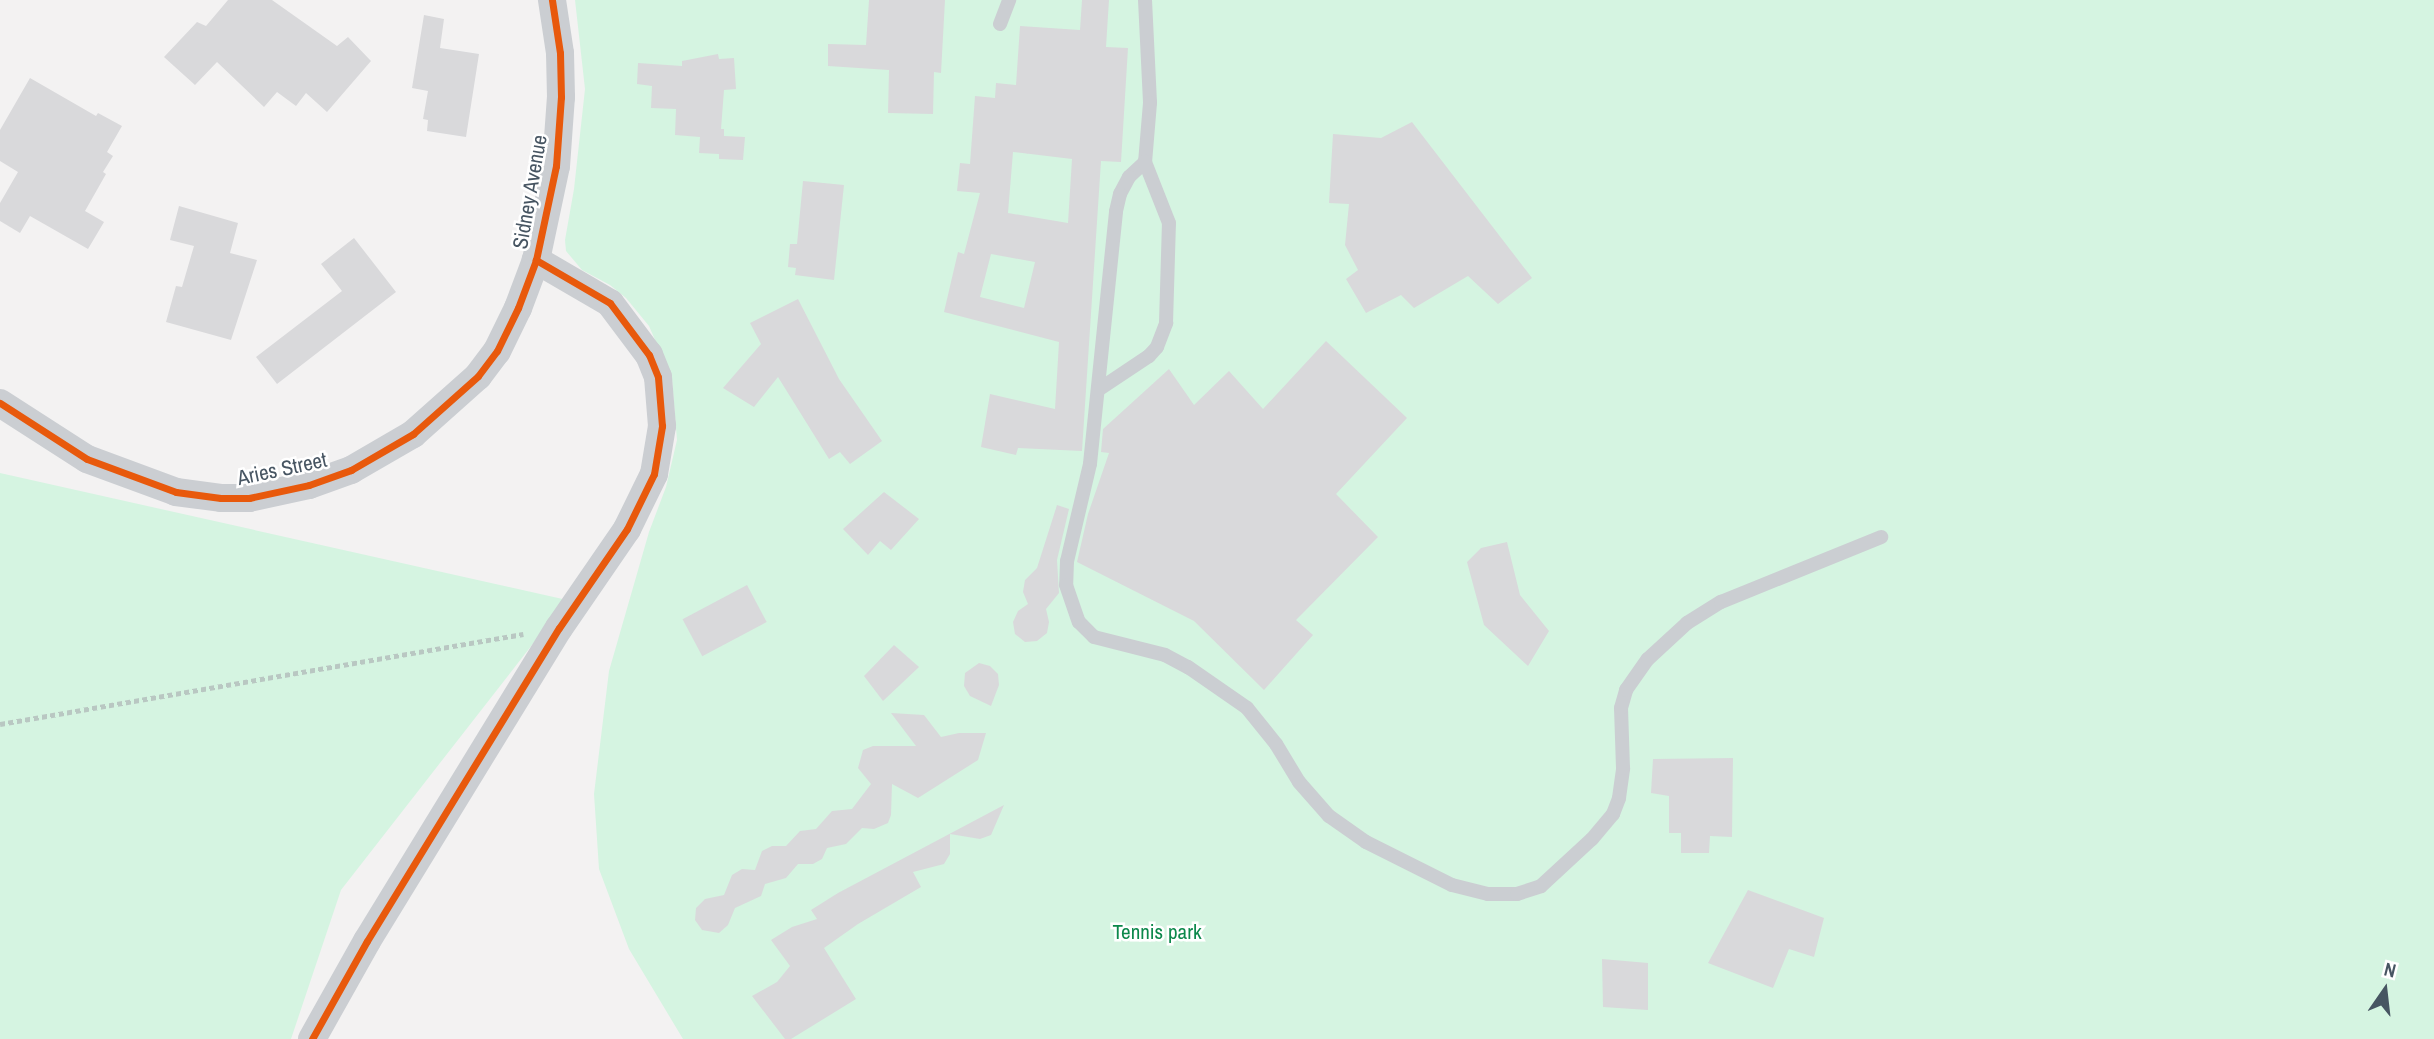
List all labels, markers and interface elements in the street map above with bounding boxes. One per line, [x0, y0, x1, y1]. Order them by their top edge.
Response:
street label: Sidney Avenue [507, 132, 553, 252]
street label: Aries Street [235, 447, 329, 491]
park label: Tennis park [1112, 919, 1202, 945]
north arrow [2350, 955, 2420, 1025]
text: N [2381, 956, 2399, 984]

